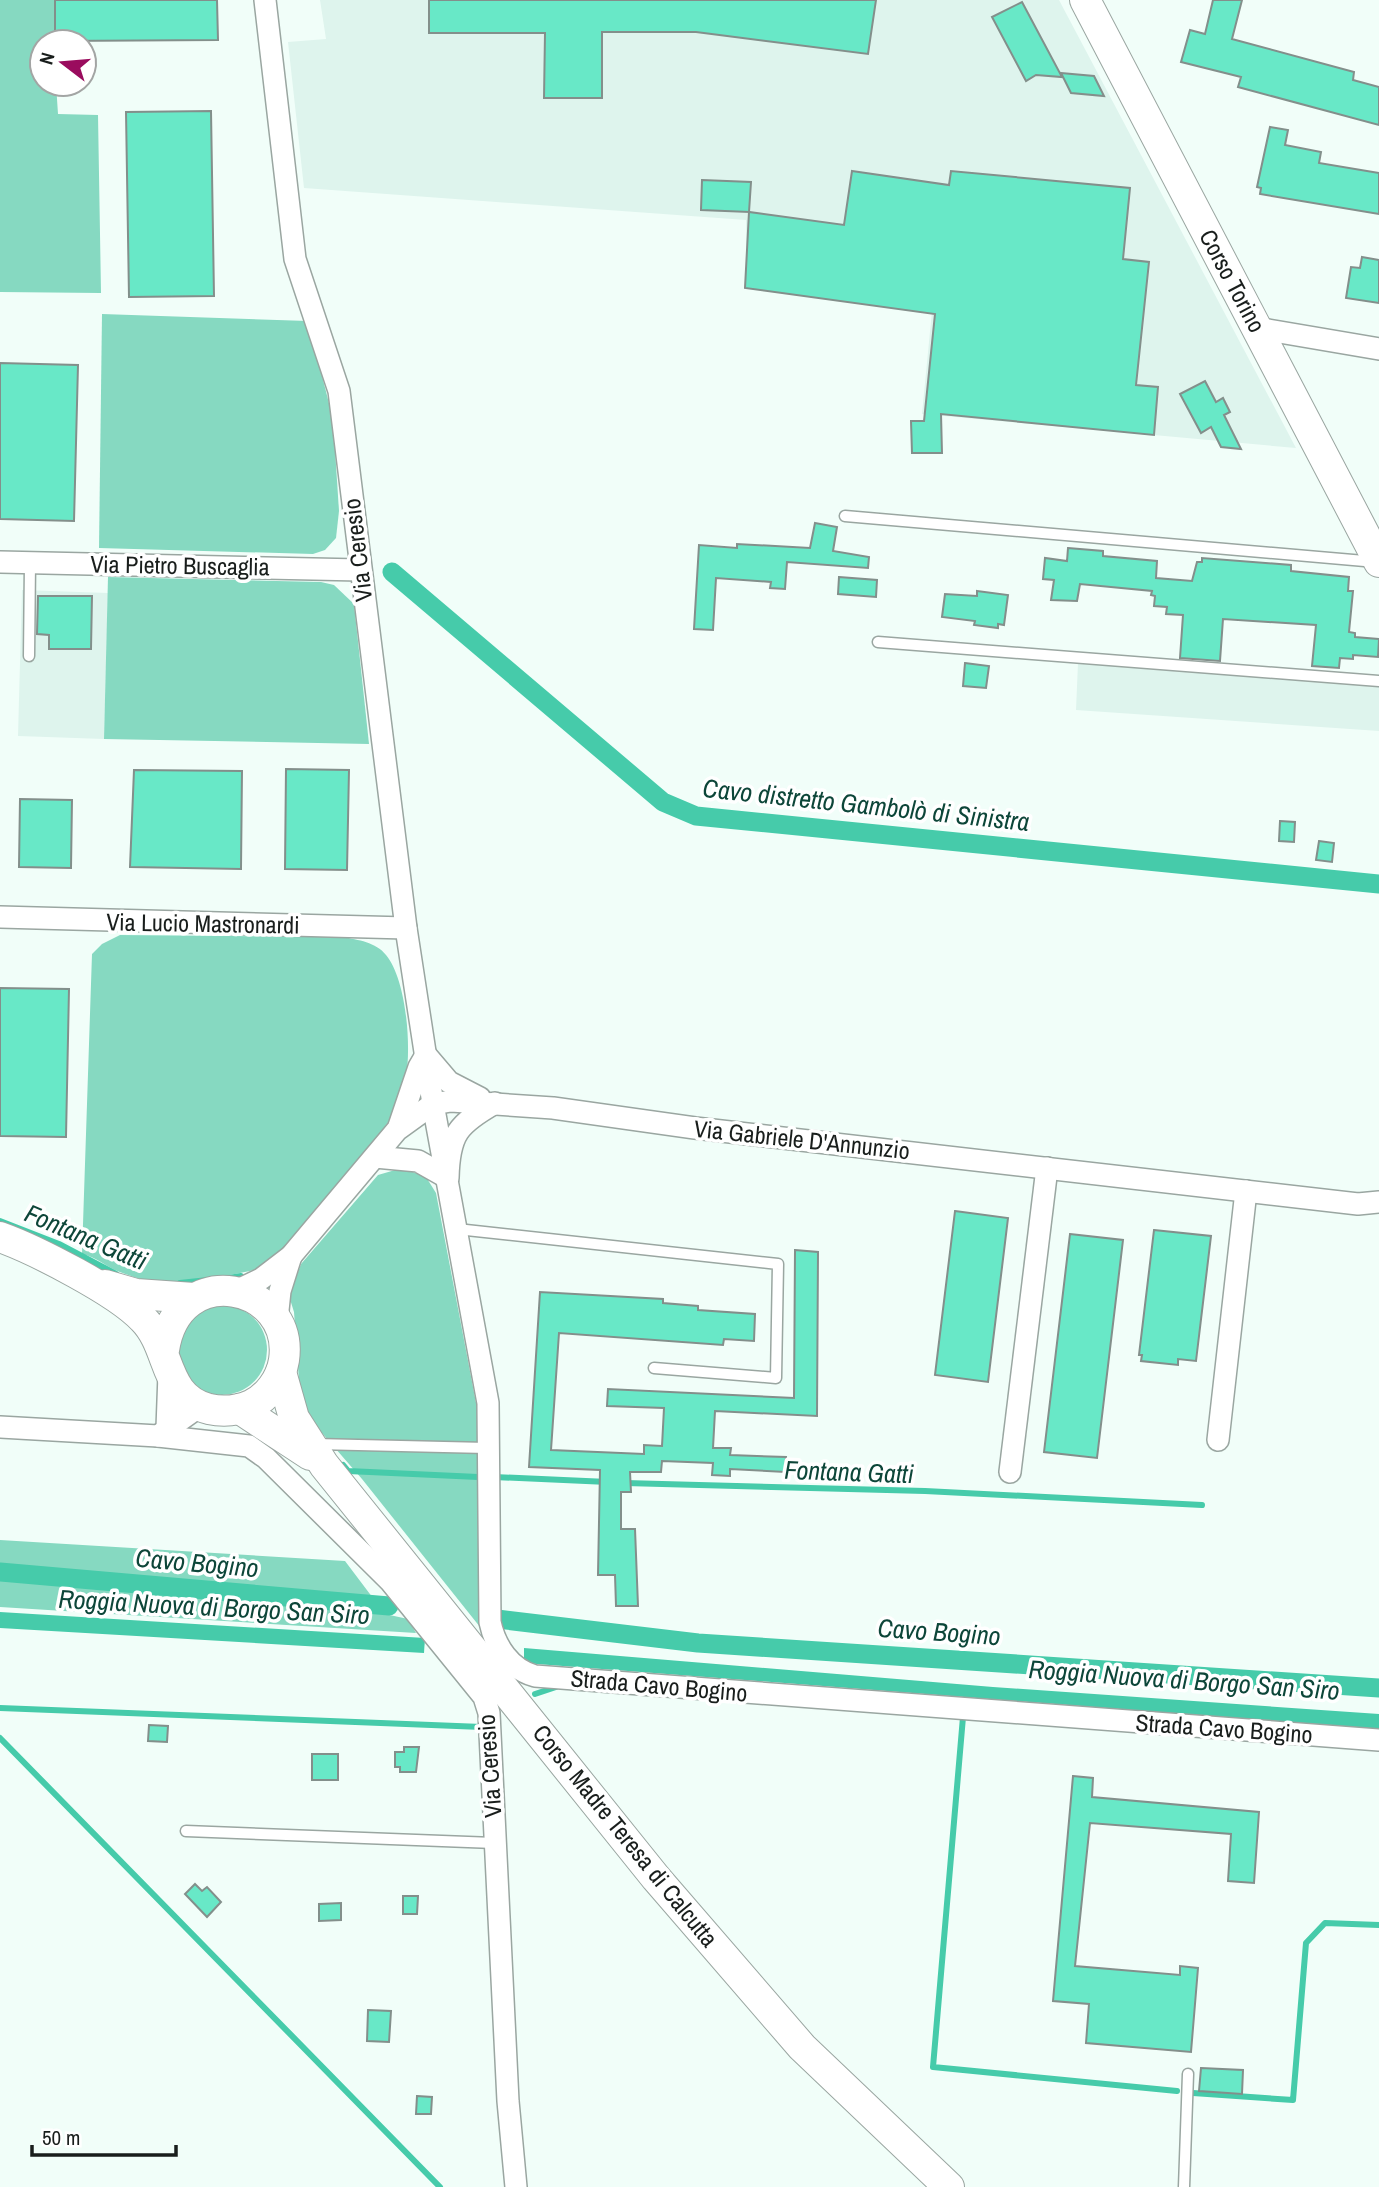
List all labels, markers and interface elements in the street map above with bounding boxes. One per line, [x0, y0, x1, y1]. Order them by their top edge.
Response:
north arrow [28, 28, 98, 98]
text: N [33, 49, 61, 67]
street label: Corso Torino [1192, 223, 1273, 338]
street label: Via Ceresio [335, 497, 379, 603]
street label: Via Pietro Buscaglia [90, 547, 270, 583]
water label: Cavo distretto Gambolò di Sinistra [701, 770, 1031, 839]
street label: Via Lucio Mastronardi [106, 905, 300, 941]
street label: Via Gabriele D'Annunzio [693, 1112, 912, 1166]
water label: Fontana Gatti [20, 1195, 153, 1278]
water label: Fontana Gatti [784, 1452, 914, 1491]
water label: Cavo Bogino [134, 1540, 260, 1585]
water label: Roggia Nuova di Borgo San Siro [57, 1581, 371, 1632]
water label: Cavo Bogino [876, 1610, 1002, 1653]
water label: Roggia Nuova di Borgo San Siro [1027, 1651, 1341, 1708]
street label: Strada Cavo Bogino [569, 1661, 749, 1709]
street label: Strada Cavo Bogino [1135, 1706, 1314, 1750]
street label: Via Ceresio [469, 1713, 509, 1819]
street label: Corso Madre Teresa di Calcutta [526, 1717, 726, 1953]
scale bar [32, 2114, 175, 2158]
text: 50 m [42, 2123, 80, 2152]

